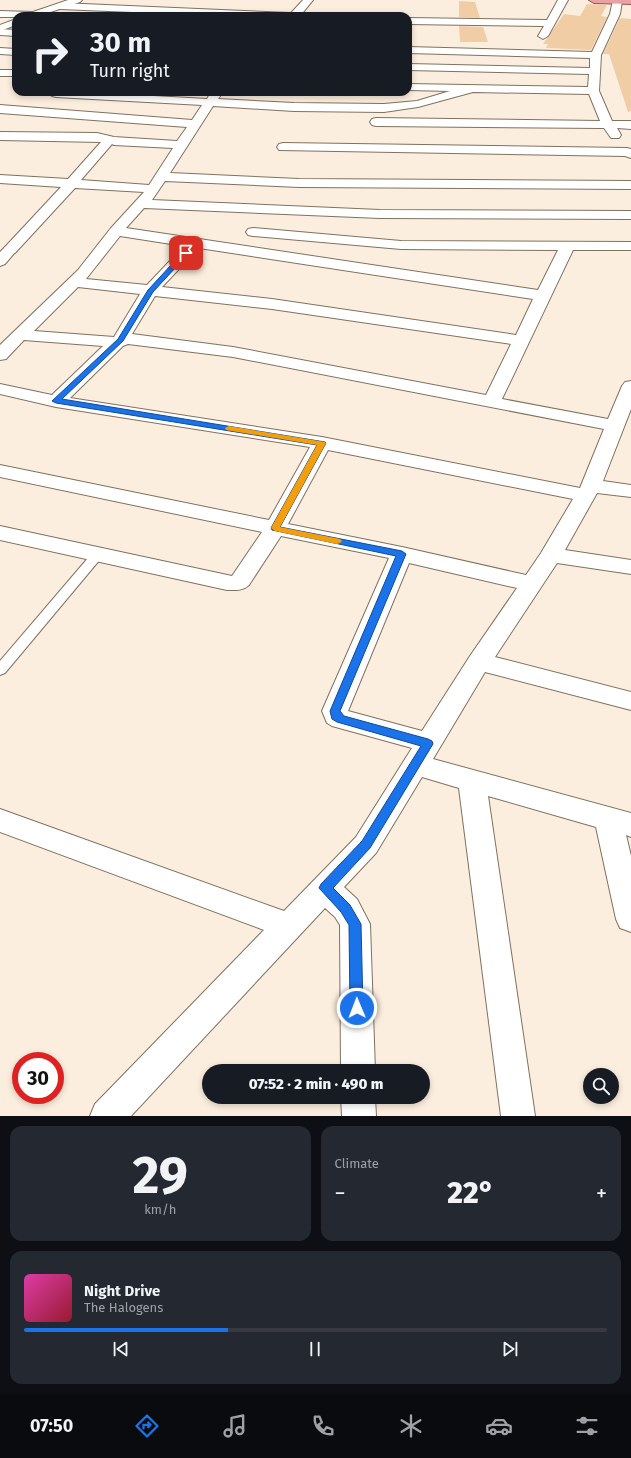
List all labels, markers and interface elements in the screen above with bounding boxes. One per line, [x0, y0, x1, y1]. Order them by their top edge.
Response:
text: 30 m [90, 26, 151, 59]
icon: right [24, 28, 76, 80]
text: Turn right [90, 60, 170, 82]
pin [169, 236, 203, 270]
icon: arrive [175, 242, 197, 264]
position arrow [336, 987, 378, 1029]
speed limit sign: 30 [12, 1052, 64, 1104]
map controls [583, 1068, 619, 1104]
button: search [583, 1068, 619, 1104]
text: 07:52 · 2 min · 490 m [249, 1075, 383, 1093]
text: 29 [133, 1144, 188, 1207]
text: Climate [335, 1156, 379, 1171]
text: 22° [447, 1175, 494, 1211]
text: − [335, 1180, 346, 1207]
text: + [596, 1180, 607, 1207]
text: km/h [144, 1202, 176, 1217]
text: Night Drive [84, 1282, 160, 1300]
text: The Halogens [84, 1300, 163, 1315]
icon: previous [110, 1338, 132, 1360]
icon: pause [304, 1338, 326, 1360]
icon: next [499, 1338, 521, 1360]
icon: directions [133, 1412, 161, 1440]
icon: music [221, 1412, 249, 1440]
icon: phone [309, 1412, 337, 1440]
icon: climate [397, 1412, 425, 1440]
icon: car [485, 1412, 513, 1440]
icon: filters [573, 1412, 601, 1440]
text: 07:50 [30, 1415, 73, 1437]

